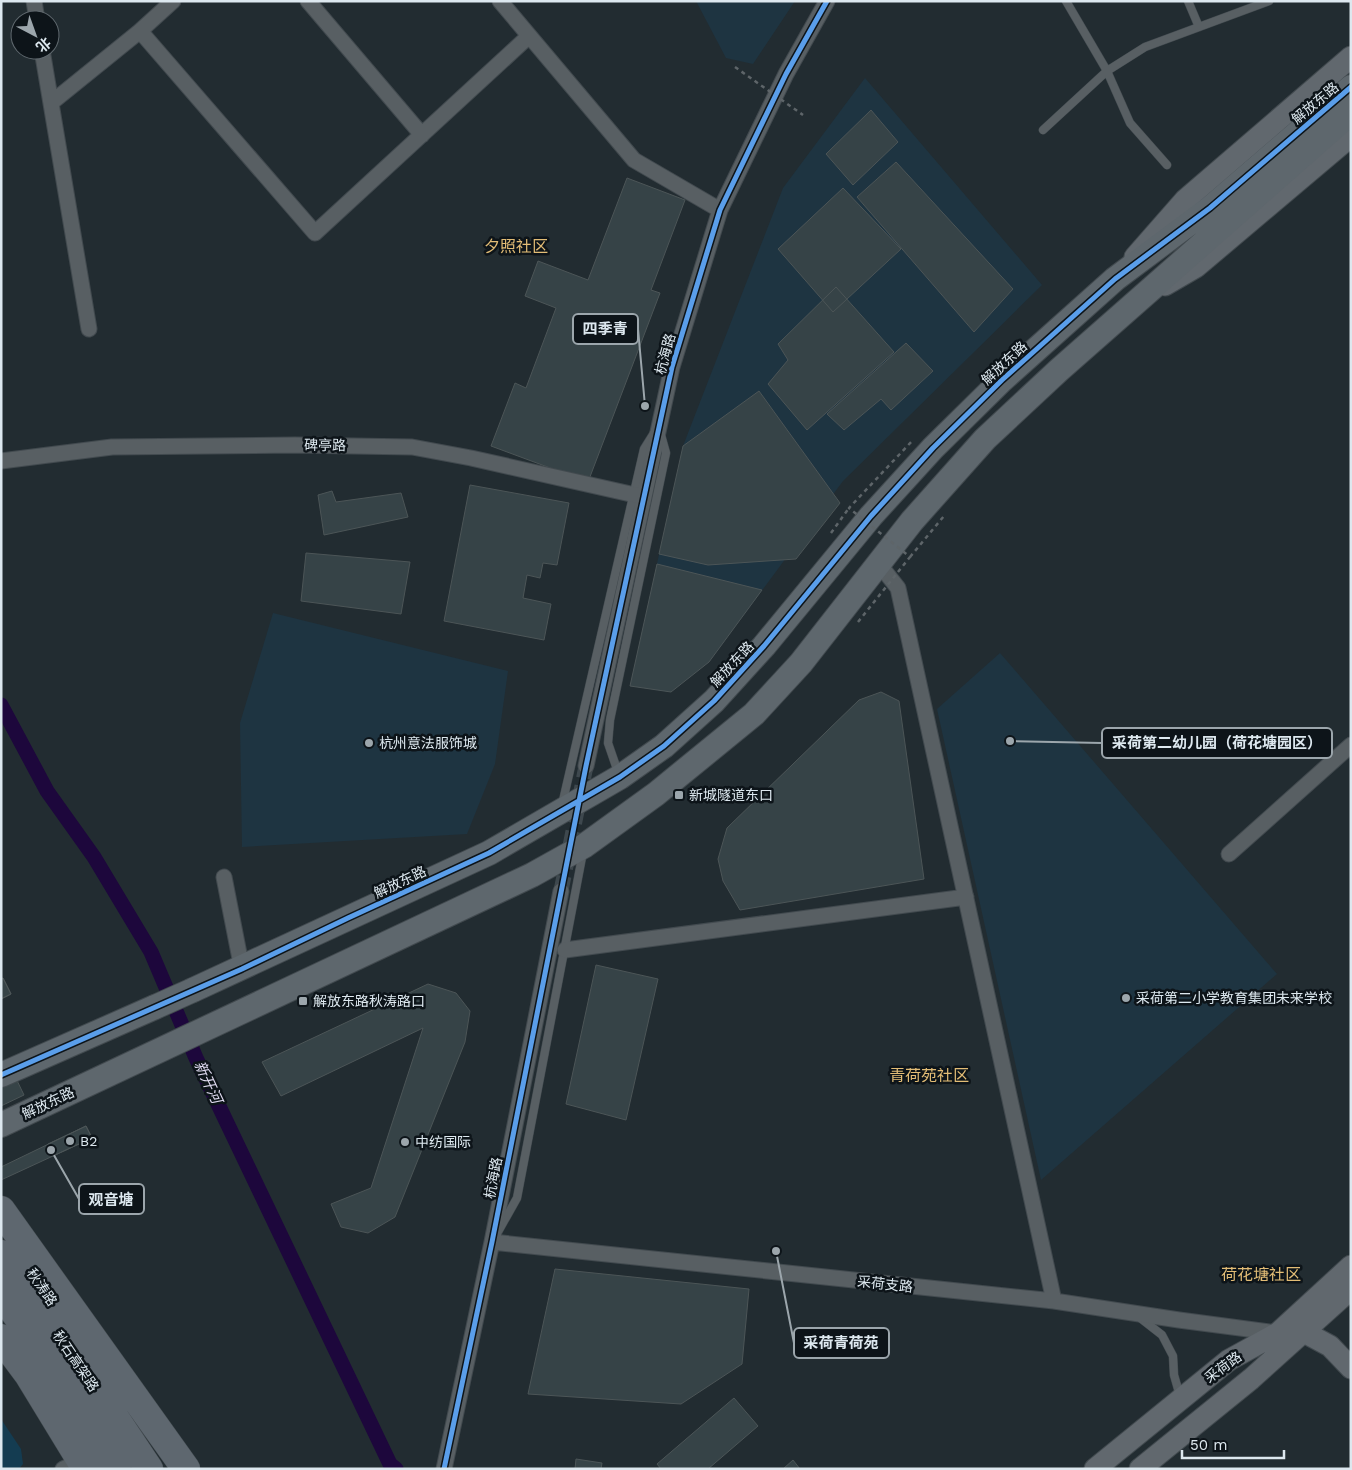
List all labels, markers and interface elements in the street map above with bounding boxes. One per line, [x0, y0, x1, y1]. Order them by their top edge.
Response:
north arrow [10, 10, 60, 60]
text: 北 [33, 34, 54, 55]
street label: 解放东路 [1288, 79, 1342, 127]
district label: 夕照社区 [484, 237, 548, 256]
callout: 四季青 [573, 314, 638, 344]
text: 四季青 [582, 320, 628, 338]
street label: 杭海路 [652, 332, 678, 376]
street label: 解放东路 [978, 338, 1030, 388]
street label: 碑亭路 [304, 437, 346, 453]
street label: 解放东路 [707, 638, 757, 690]
callout: 采荷第二幼儿园（荷花塘园区） [1102, 728, 1332, 758]
text: 采荷第二幼儿园（荷花塘园区） [1112, 734, 1322, 752]
place label: 杭州意法服饰城 [379, 735, 477, 751]
marker: 杭州意法服饰城 [363, 737, 375, 749]
place label: 新城隧道东口 [689, 787, 773, 803]
marker: 新城隧道东口 [673, 789, 685, 801]
street label: 解放东路 [371, 863, 429, 901]
place label: 采荷第二小学教育集团未来学校 [1136, 990, 1332, 1006]
marker: 采荷第二小学教育集团未来学校 [1120, 992, 1132, 1004]
place label: 解放东路秋涛路口 [313, 993, 425, 1009]
marker: 解放东路秋涛路口 [297, 995, 309, 1007]
water label: 新开河 [190, 1058, 227, 1109]
district label: 青荷苑社区 [889, 1066, 969, 1085]
street label: 解放东路 [19, 1084, 77, 1122]
place label: B2 [80, 1133, 97, 1149]
place label: 中纺国际 [415, 1134, 471, 1150]
marker: B2 [64, 1135, 76, 1147]
marker: 中纺国际 [399, 1136, 411, 1148]
street label: 杭海路 [481, 1156, 505, 1200]
callout: 观音塘 [79, 1184, 144, 1214]
text: 观音塘 [88, 1191, 134, 1209]
street label: 秋涛路 [24, 1265, 60, 1309]
district label: 荷花塘社区 [1221, 1265, 1301, 1284]
street label: 采荷支路 [856, 1273, 914, 1295]
street label: 秋石高架路 [50, 1328, 102, 1394]
callout: 采荷青荷苑 [794, 1328, 889, 1358]
text: 采荷青荷苑 [803, 1334, 879, 1352]
street label: 采荷路 [1201, 1348, 1245, 1386]
scale bar [1182, 1428, 1284, 1460]
text: 50 m [1190, 1436, 1227, 1454]

